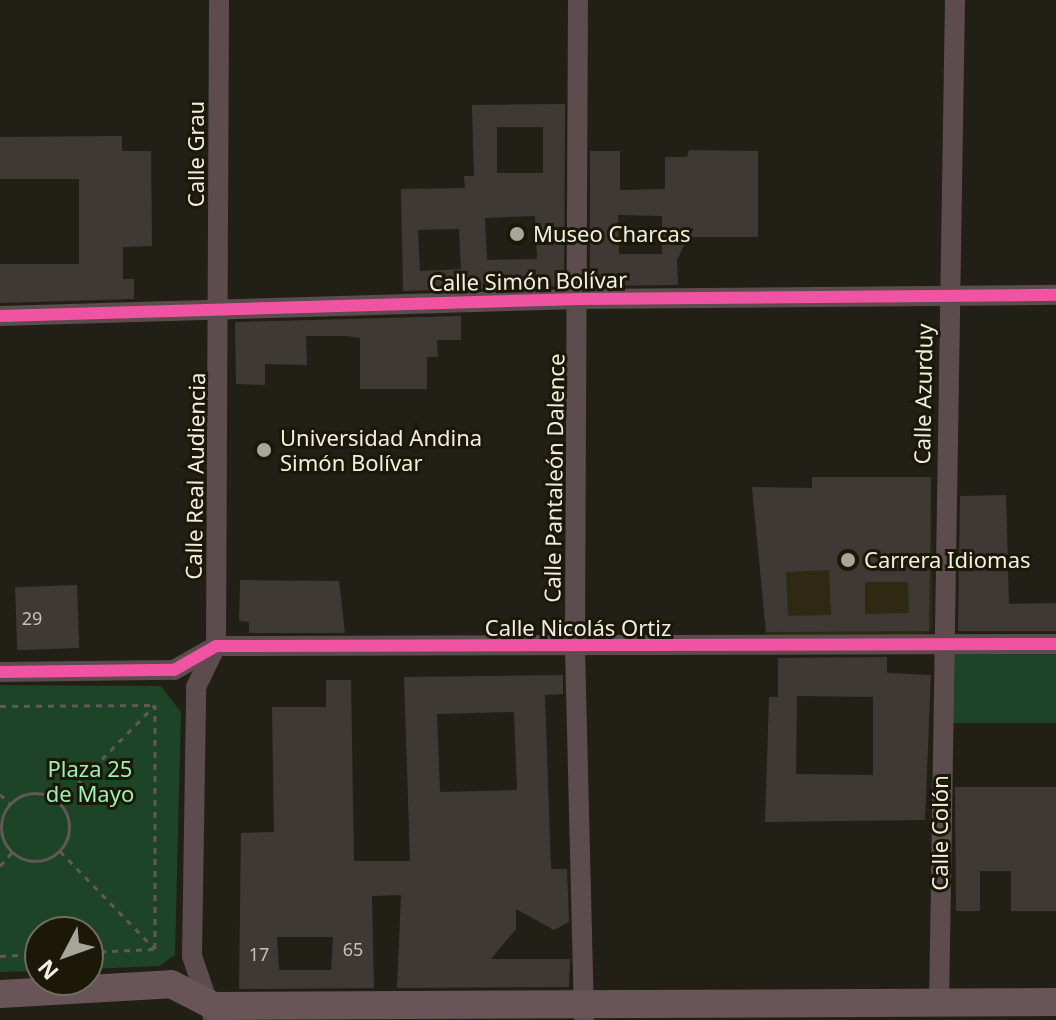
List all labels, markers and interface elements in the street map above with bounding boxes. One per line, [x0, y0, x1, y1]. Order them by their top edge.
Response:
street label: Calle Grau [183, 101, 209, 207]
place label: Museo Charcas [533, 221, 690, 247]
marker: Museo Charcas [508, 225, 526, 243]
street label: Calle Simón Bolívar [429, 266, 627, 296]
street label: Calle Azurduy [909, 323, 937, 465]
street label: Calle Pantaleón Dalence [539, 353, 569, 603]
street label: Calle Real Audiencia [180, 372, 210, 580]
place label: Universidad Andina Simón Bolívar [280, 424, 482, 476]
marker: Universidad Andina Simón Bolívar [255, 441, 273, 459]
place label: Carrera Idiomas [864, 547, 1031, 573]
marker: Carrera Idiomas [839, 551, 857, 569]
house number: 29 [22, 607, 42, 629]
street label: Calle Nicolás Ortiz [485, 615, 671, 641]
park label: Plaza 25 de Mayo [46, 755, 134, 806]
street label: Calle Colón [927, 775, 953, 891]
north arrow [24, 916, 104, 996]
house number: 65 [343, 938, 363, 960]
house number: 17 [249, 943, 269, 965]
text: N [30, 954, 65, 987]

